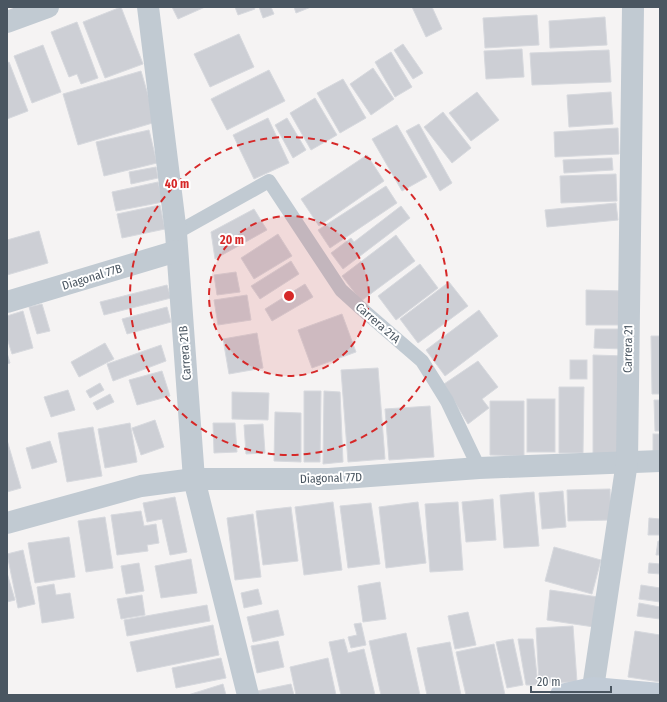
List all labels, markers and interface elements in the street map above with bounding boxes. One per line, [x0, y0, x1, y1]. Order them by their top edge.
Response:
text: 40 m [165, 177, 189, 191]
text: 20 m [219, 233, 244, 247]
street label: Diagonal 77B [60, 261, 124, 293]
centre of rings [282, 289, 296, 303]
street label: Carrera 21A [353, 300, 404, 347]
street label: Carrera 21B [176, 325, 194, 381]
street label: Carrera 21 [621, 325, 635, 373]
street label: Diagonal 77D [300, 470, 362, 486]
scale bar [531, 668, 611, 694]
text: 20 m [537, 675, 561, 689]

